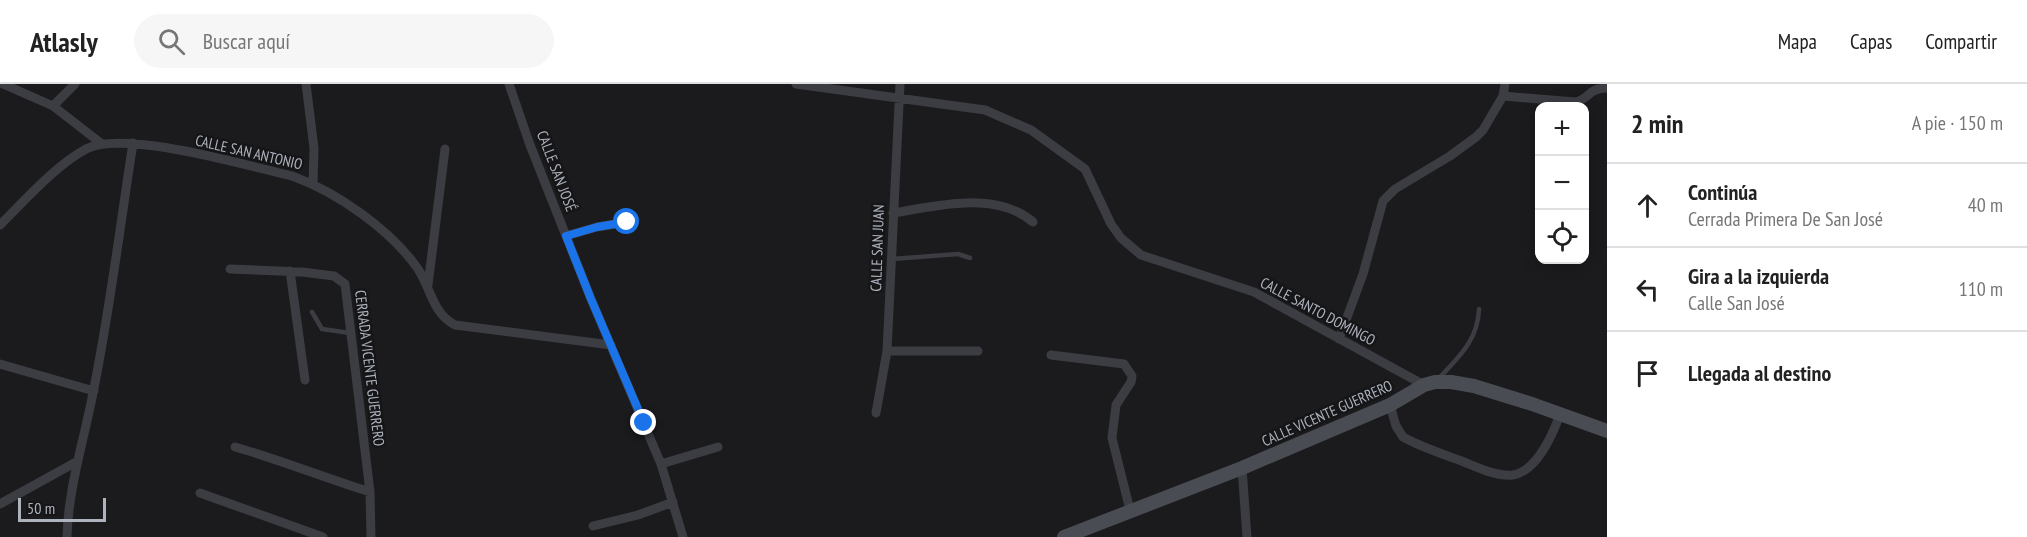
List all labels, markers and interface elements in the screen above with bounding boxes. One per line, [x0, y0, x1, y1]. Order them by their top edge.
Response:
search box [134, 14, 554, 68]
text: Atlasly [30, 23, 98, 60]
icon: search [155, 25, 188, 58]
text: Buscar aquí [203, 27, 290, 55]
text: Mapa [1778, 28, 1817, 55]
text: Capas [1850, 28, 1892, 55]
text: Compartir [1925, 28, 1997, 55]
map controls [1535, 102, 1589, 264]
button: + [1535, 102, 1589, 156]
text: 2 min [1631, 107, 1684, 140]
text: A pie · 150 m [1912, 110, 2003, 136]
street label: CALLE SAN JOSÉ [533, 128, 581, 214]
street label: CALLE SAN ANTONIO [194, 130, 304, 174]
button: − [1535, 156, 1589, 210]
text: Continúa [1688, 178, 1757, 206]
icon: ahead [1631, 189, 1664, 222]
text: 40 m [1968, 192, 2003, 218]
street label: CALLE SAN JUAN [866, 204, 888, 292]
text: Cerrada Primera De San José [1688, 206, 1883, 232]
route start [613, 208, 639, 234]
button: locate [1535, 210, 1589, 264]
text: Gira a la izquierda [1688, 262, 1829, 290]
street label: CALLE SANTO DOMINGO [1257, 273, 1379, 349]
icon: left [1631, 273, 1664, 306]
text: 110 m [1959, 276, 2003, 302]
street label: CERRADA VICENTE GUERRERO [351, 289, 389, 447]
text: Calle San José [1688, 290, 1785, 316]
icon: arrive [1631, 357, 1664, 390]
text: Llegada al destino [1688, 359, 1831, 387]
street label: CALLE VICENTE GUERRERO [1259, 376, 1395, 450]
route end [630, 409, 656, 435]
scale bar [18, 495, 106, 522]
text: 50 m [27, 498, 55, 518]

